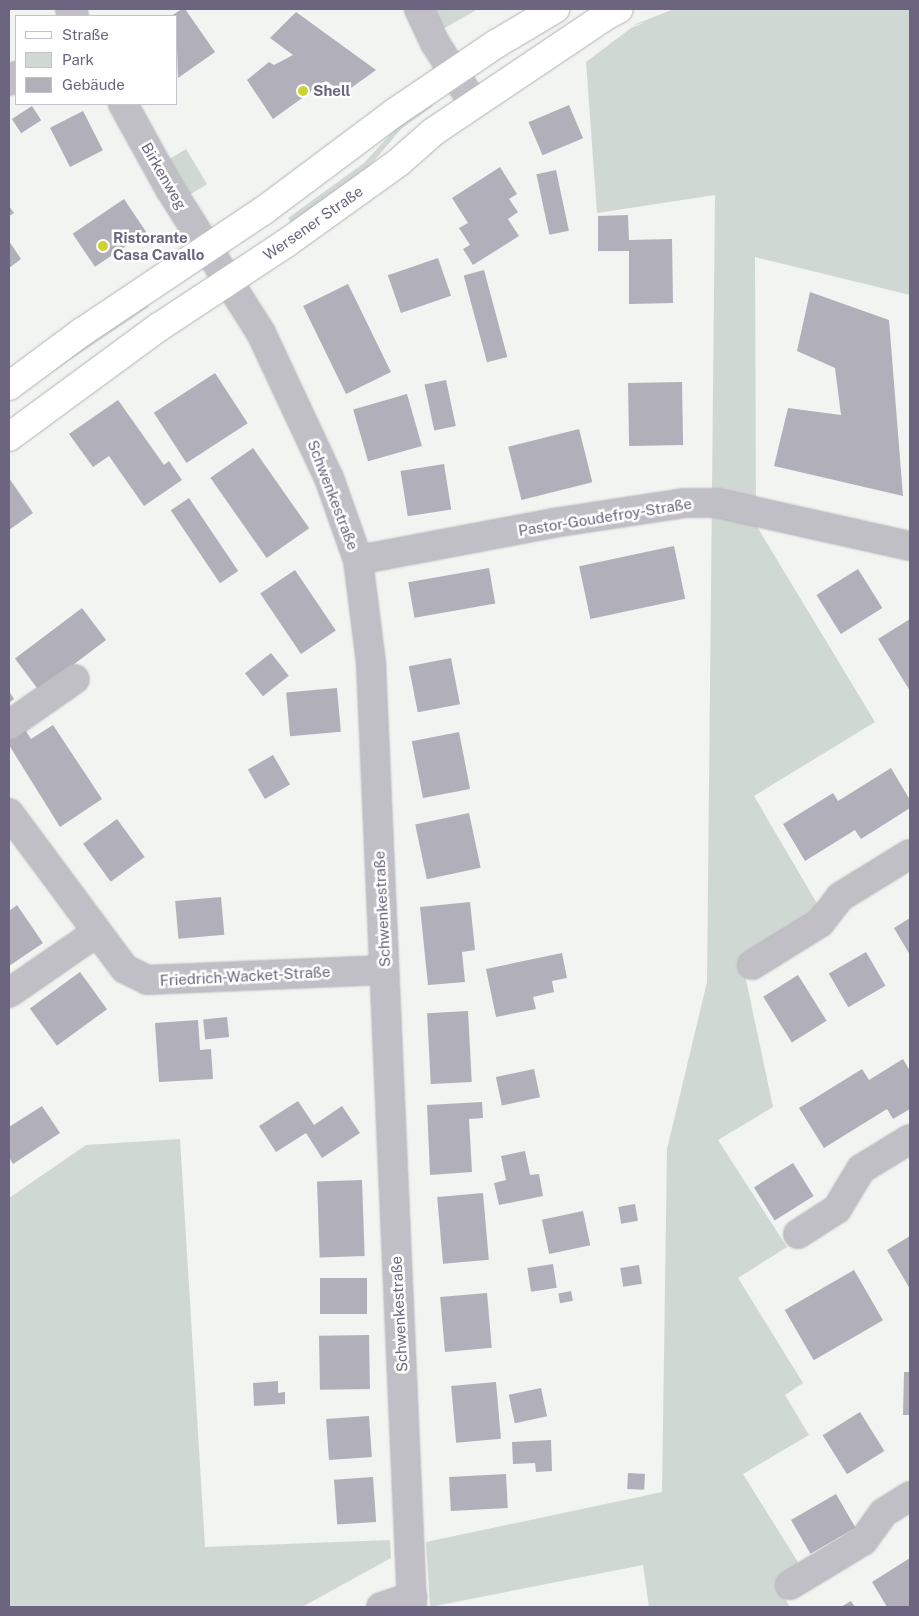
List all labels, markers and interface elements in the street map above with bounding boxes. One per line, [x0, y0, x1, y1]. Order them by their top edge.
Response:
legend [15, 15, 178, 105]
text: Straße [62, 26, 109, 43]
text: Park [62, 51, 94, 68]
text: Gebäude [62, 76, 125, 93]
place label: Shell [313, 82, 351, 100]
marker: Shell [297, 85, 309, 97]
street label: Birkenweg [138, 139, 190, 213]
street label: Wersener Straße [260, 182, 366, 264]
place label: Ristorante Casa Cavallo [113, 228, 204, 263]
marker: Ristorante Casa Cavallo [97, 240, 109, 252]
street label: Schwenkestraße [304, 438, 362, 552]
street label: Pastor-Goudefroy-Straße [517, 494, 693, 540]
street label: Schwenkestraße [370, 851, 394, 967]
street label: Friedrich-Wacket-Straße [159, 963, 331, 989]
street label: Schwenkestraße [387, 1256, 411, 1372]

